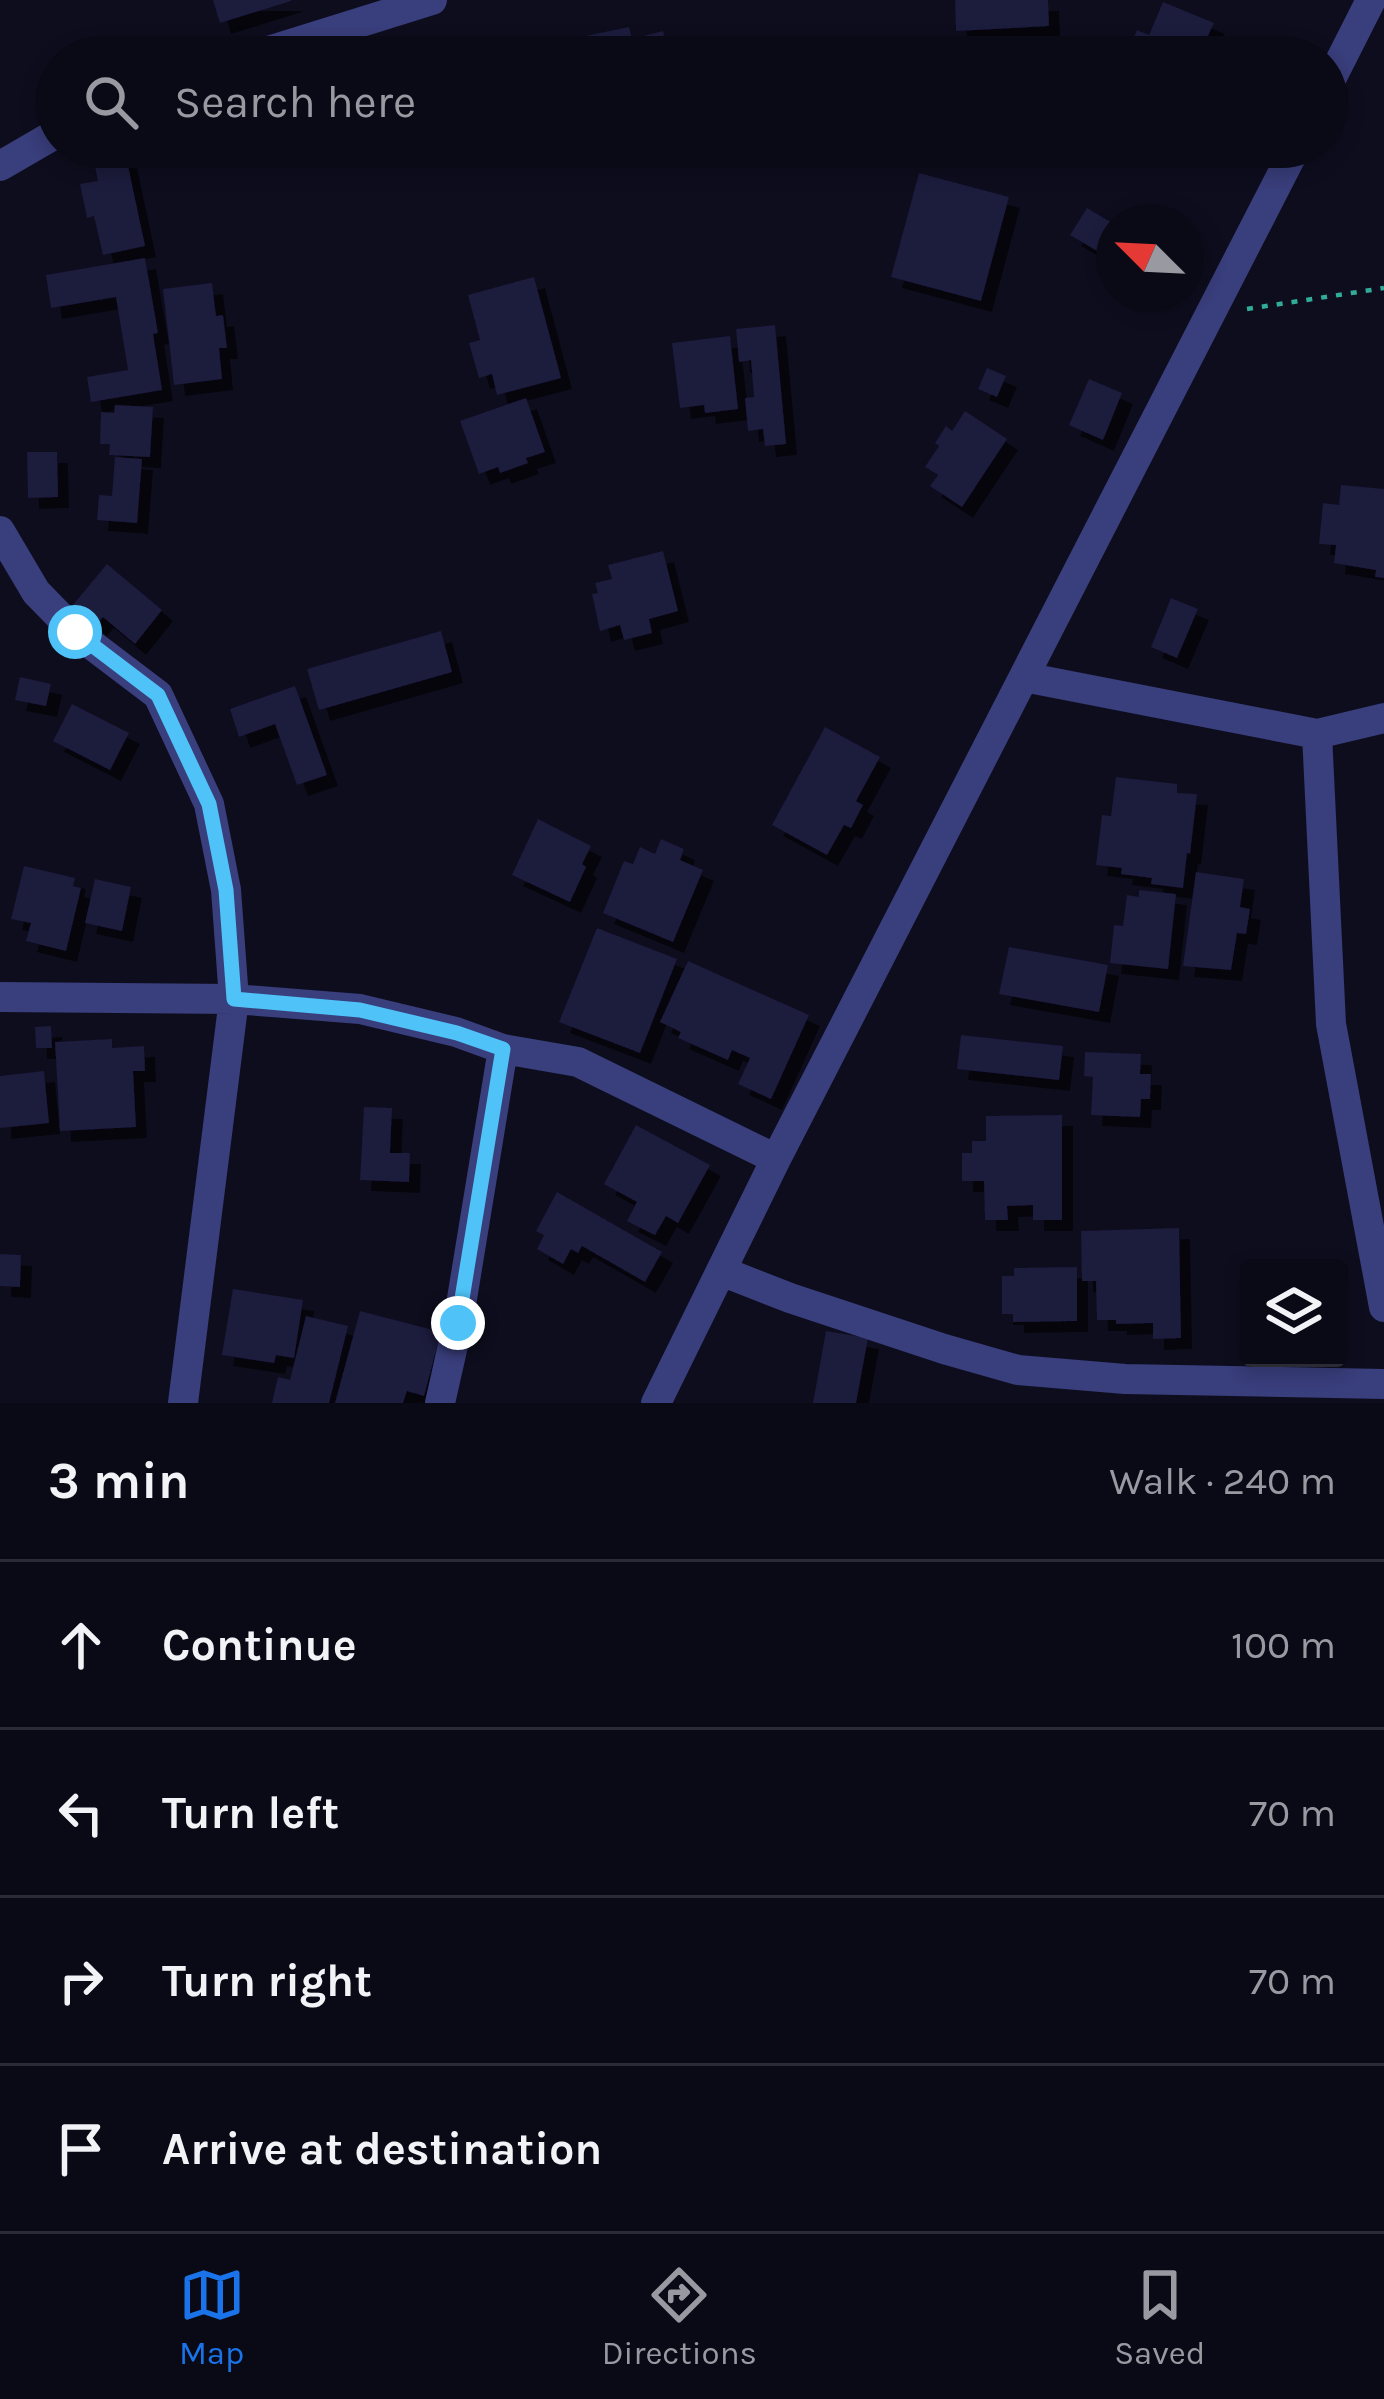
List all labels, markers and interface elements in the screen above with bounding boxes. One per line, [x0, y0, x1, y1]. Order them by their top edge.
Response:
search box [36, 36, 1348, 168]
icon: search [78, 69, 144, 135]
text: Search here [174, 76, 416, 128]
north arrow [1096, 204, 1204, 312]
route start [48, 605, 102, 659]
map controls [1240, 1259, 1348, 1367]
button: layers [1240, 1259, 1348, 1367]
route end [431, 1296, 485, 1350]
text: 3 min [48, 1451, 190, 1511]
text: Walk · 240 m [1109, 1458, 1336, 1504]
icon: ahead [48, 1612, 114, 1678]
text: Continue [162, 1619, 357, 1671]
text: 100 m [1231, 1622, 1336, 1668]
icon: left [48, 1780, 114, 1846]
text: Turn left [162, 1787, 339, 1839]
text: 70 m [1249, 1790, 1336, 1836]
icon: right [48, 1948, 114, 2014]
text: Turn right [162, 1955, 372, 2007]
text: 70 m [1249, 1958, 1336, 2004]
icon: arrive [48, 2116, 114, 2182]
text: Arrive at destination [162, 2123, 602, 2175]
tab: Map [179, 2262, 245, 2372]
tab: Directions [602, 2262, 757, 2372]
tab: Saved [1114, 2262, 1205, 2372]

